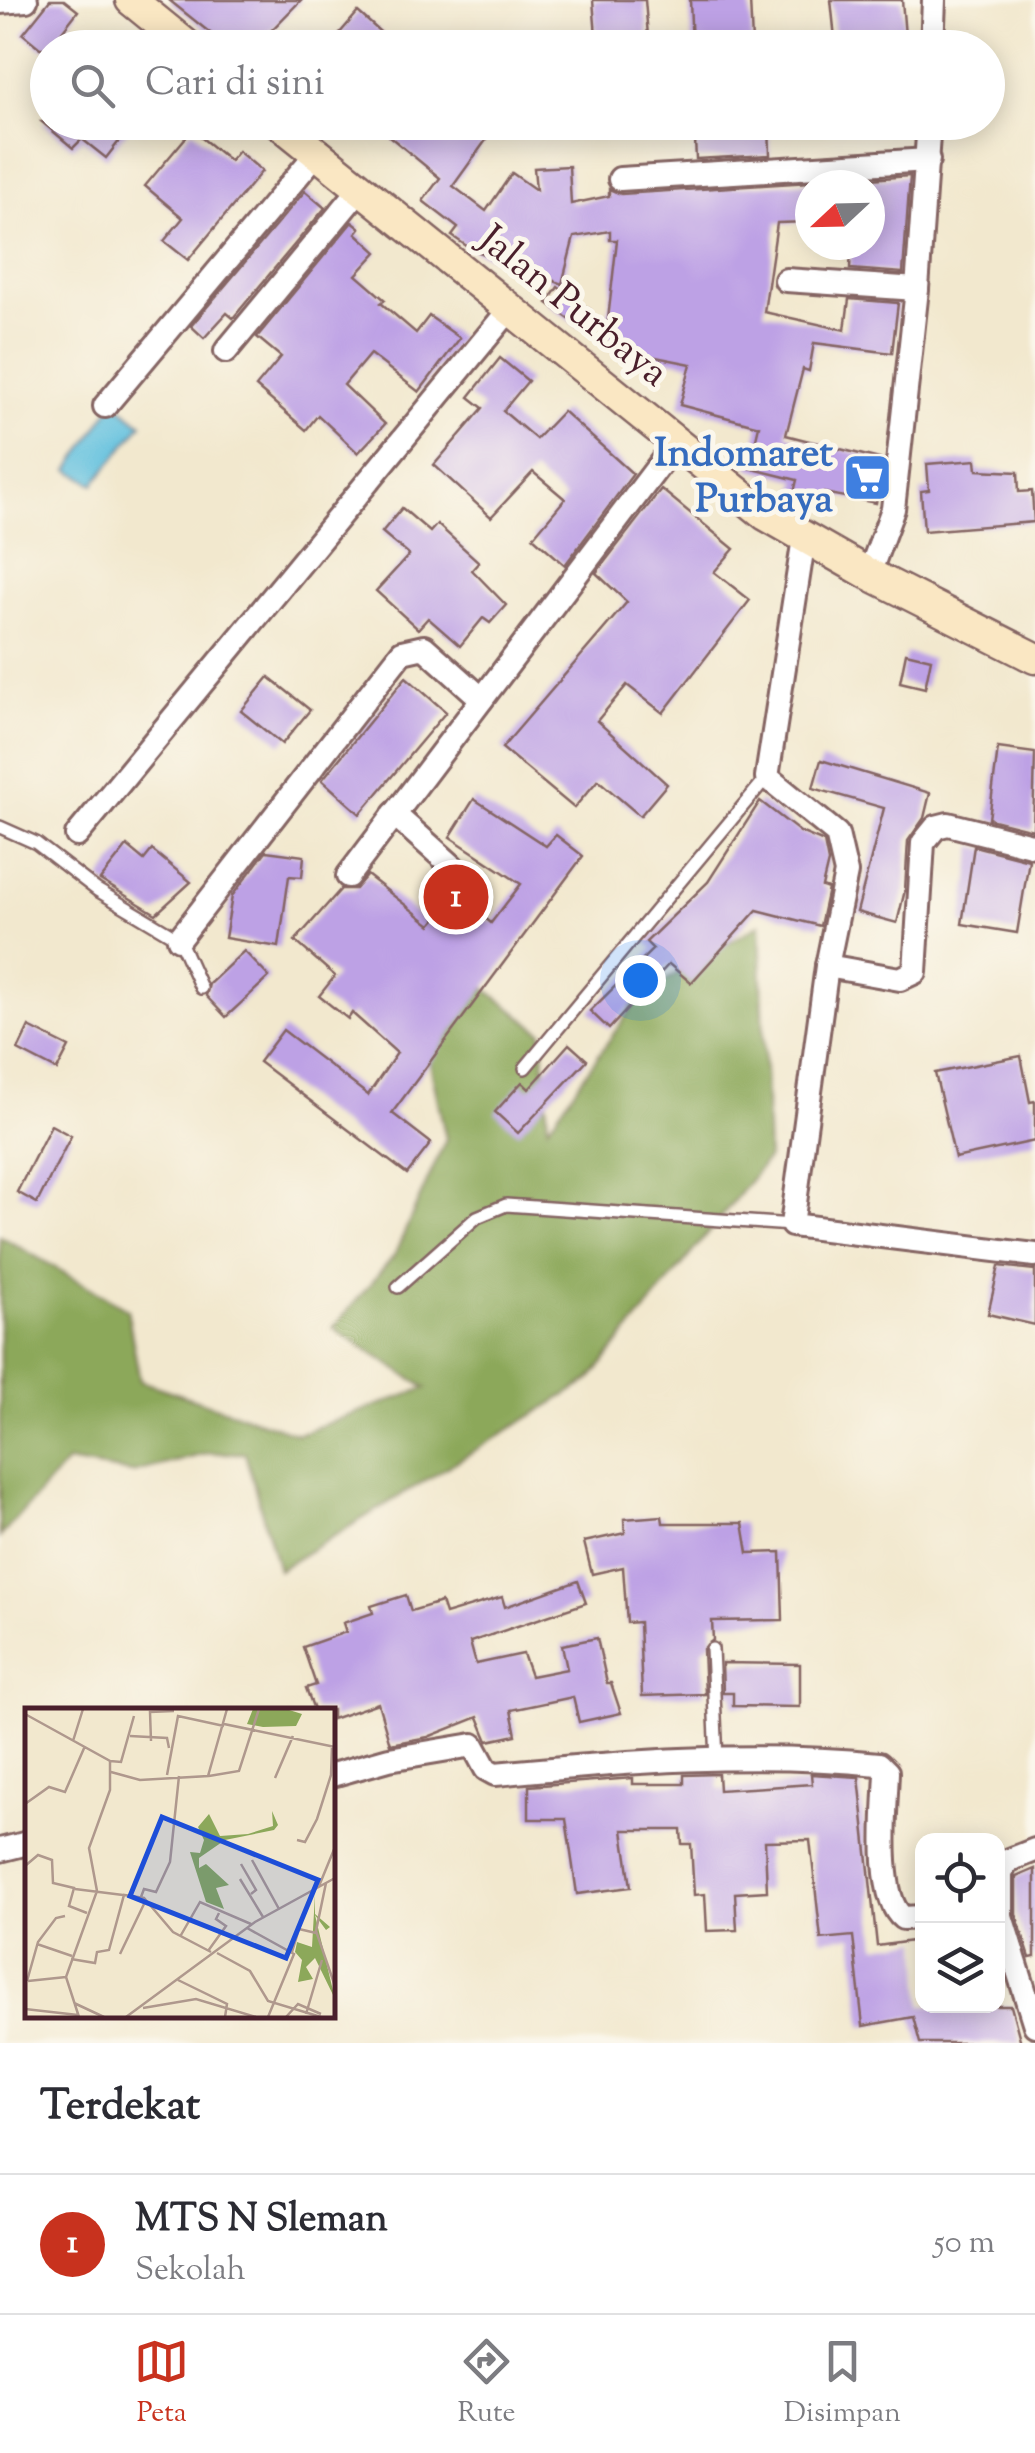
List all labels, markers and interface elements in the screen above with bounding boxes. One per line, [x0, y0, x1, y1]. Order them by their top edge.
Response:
search box [30, 30, 1005, 140]
icon: search [65, 58, 120, 113]
text: Cari di sini [145, 58, 325, 112]
north arrow [795, 170, 885, 260]
street label: Jalan Purbaya [463, 212, 679, 402]
place label: Indomaret Purbaya [654, 427, 834, 530]
supermarket icon: Indomaret Purbaya [842, 452, 894, 504]
pin: 1 [424, 860, 488, 934]
your location [615, 955, 666, 1006]
inset map [25, 1708, 335, 2018]
map controls [915, 1833, 1005, 2013]
button: locate [915, 1833, 1005, 1923]
button: layers [915, 1923, 1005, 2013]
text: Terdekat [40, 2078, 200, 2138]
text: MTS N Sleman [135, 2194, 388, 2248]
text: 1 [67, 2221, 78, 2267]
text: 50 m [934, 2221, 995, 2267]
text: Sekolah [135, 2248, 245, 2294]
tab: Peta [134, 2334, 189, 2434]
tab: Rute [457, 2334, 516, 2434]
tab: Disimpan [784, 2334, 901, 2434]

